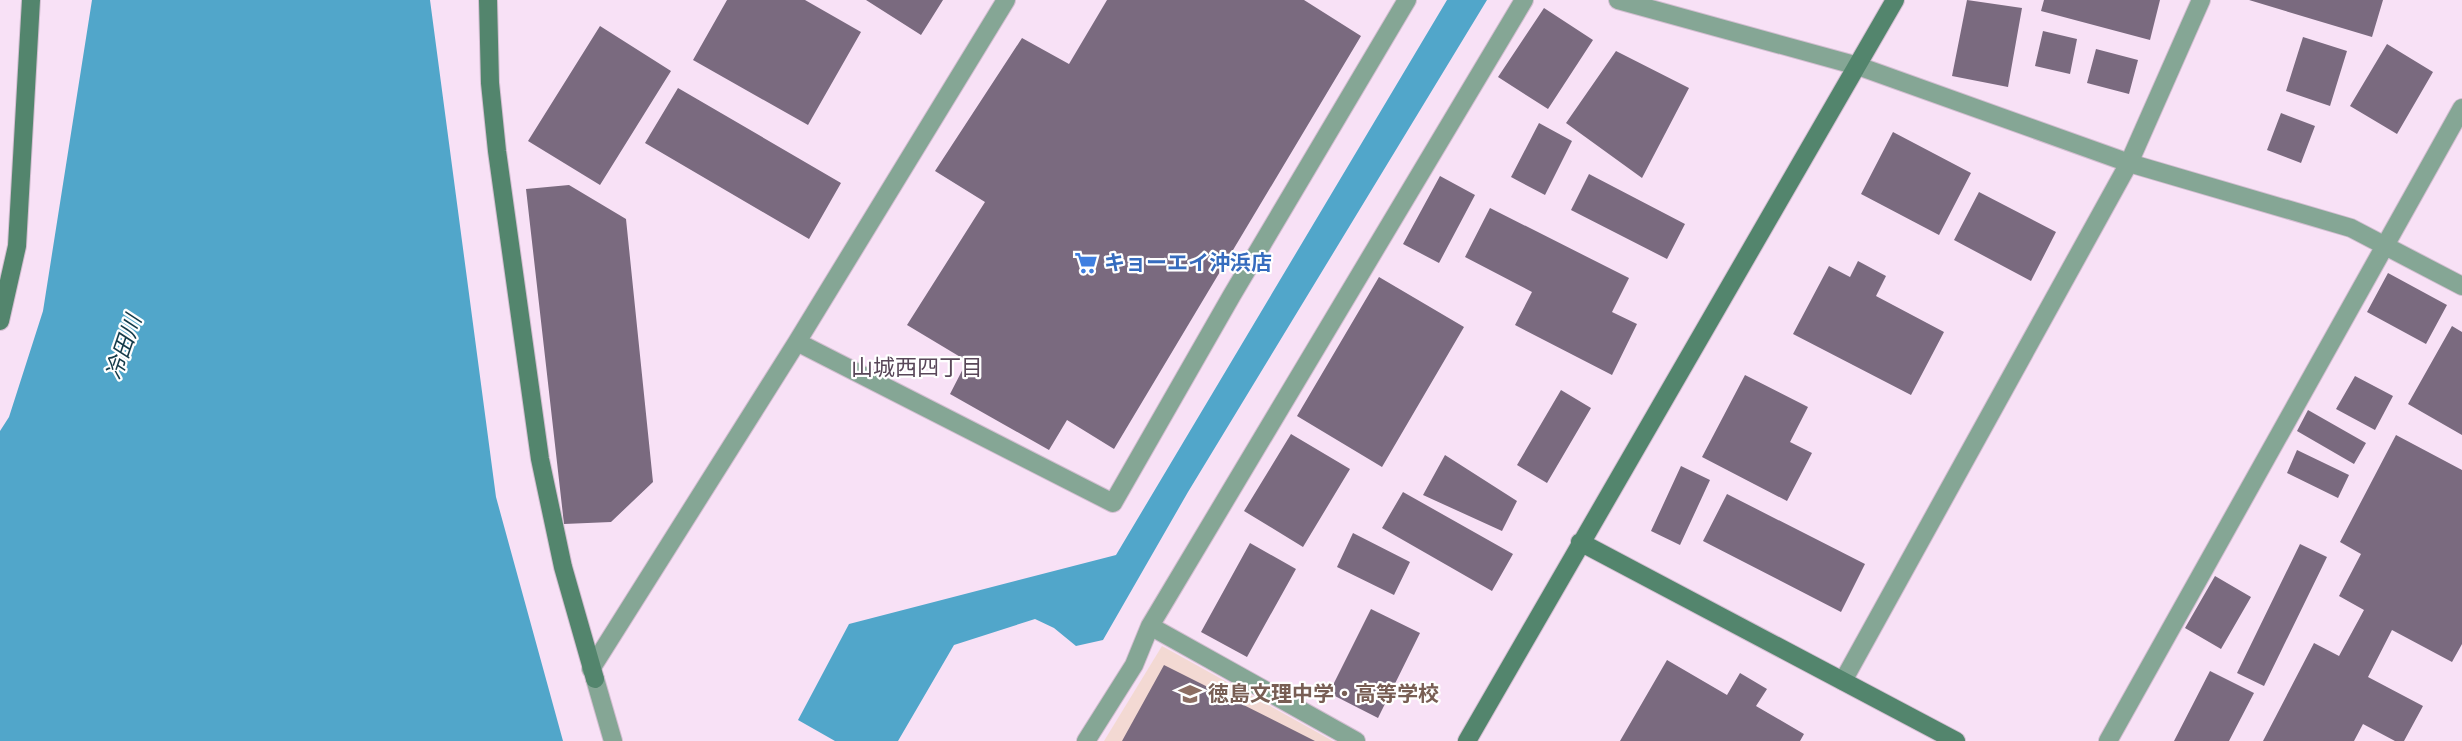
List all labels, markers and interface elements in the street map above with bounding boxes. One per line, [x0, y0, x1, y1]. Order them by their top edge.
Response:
supermarket icon: キョーエイ沖浜店 [1073, 250, 1099, 276]
place label: キョーエイ沖浜店 [1104, 251, 1272, 274]
water label: 冷田川 [101, 310, 147, 382]
district label: 山城西四丁目 [851, 355, 983, 380]
school or university icon: 徳島文理中学・高等学校 [1177, 681, 1203, 707]
place label: 徳島文理中学・高等学校 [1208, 682, 1439, 705]

